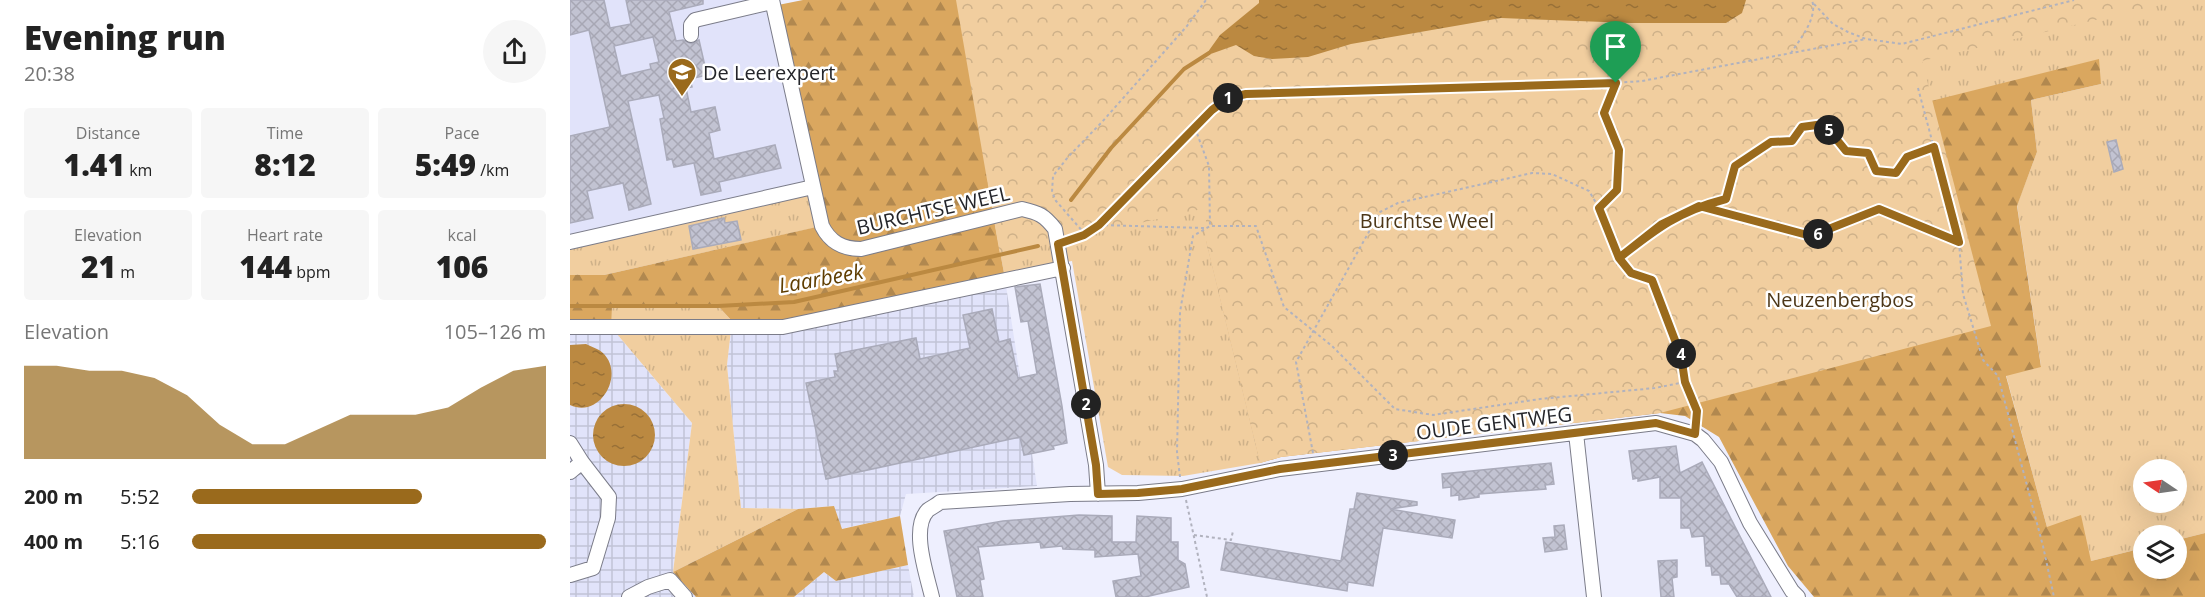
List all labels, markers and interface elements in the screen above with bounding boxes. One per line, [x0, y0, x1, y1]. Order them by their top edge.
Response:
text: Evening run [24, 15, 226, 60]
button: share [483, 20, 546, 83]
pin [1590, 21, 1641, 83]
icon: arrive [1599, 30, 1632, 63]
school or university icon: De Leerexpert [666, 56, 698, 98]
place label: De Leerexpert [703, 59, 835, 86]
text: 20:38 [24, 60, 75, 87]
pin: 1 [1213, 83, 1243, 113]
text: 1 [1223, 87, 1233, 109]
pin: 5 [1814, 115, 1844, 145]
text: 5 [1824, 119, 1834, 141]
text: Distance [76, 122, 140, 144]
text: Time [267, 122, 303, 144]
text: Pace [444, 122, 480, 144]
text: 1.41 [64, 144, 125, 185]
text: 8:12 [254, 144, 316, 185]
text: 5:49 [415, 144, 476, 185]
text: km [125, 159, 152, 181]
text: /km [476, 159, 509, 181]
street label: BURCHTSE WEEL [854, 179, 1012, 241]
park label: Burchtse Weel [1360, 207, 1494, 234]
pin: 6 [1803, 219, 1833, 249]
text: 6 [1813, 223, 1823, 245]
text: Elevation [74, 224, 142, 246]
text: Heart rate [247, 224, 323, 246]
text: kcal [448, 224, 477, 246]
text: 21 [81, 246, 116, 287]
text: 144 [239, 246, 292, 287]
text: 106 [436, 246, 488, 287]
water label: Laarbeek [776, 257, 866, 299]
text: m [116, 261, 135, 283]
text: bpm [292, 261, 331, 283]
park label: Neuzenbergbos [1766, 286, 1914, 313]
text: Elevation [24, 318, 109, 345]
text: 105–126 m [444, 318, 546, 345]
pin: 4 [1666, 339, 1696, 369]
text: 4 [1676, 343, 1686, 365]
pin: 2 [1071, 389, 1101, 419]
text: 2 [1081, 393, 1091, 415]
street label: OUDE GENTWEG [1415, 400, 1573, 446]
pin: 3 [1378, 440, 1408, 470]
text: 3 [1388, 444, 1398, 466]
north arrow [2133, 459, 2187, 513]
map controls [2133, 459, 2187, 579]
text: 200 m [24, 483, 83, 510]
text: 5:52 [120, 483, 160, 510]
button: layers [2133, 525, 2187, 579]
text: 400 m [24, 528, 83, 555]
text: 5:16 [120, 528, 160, 555]

